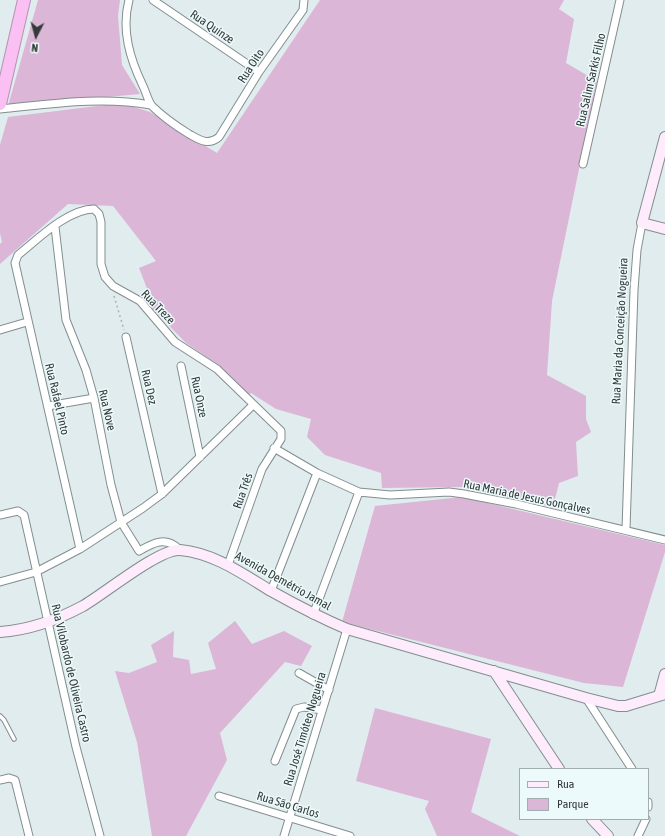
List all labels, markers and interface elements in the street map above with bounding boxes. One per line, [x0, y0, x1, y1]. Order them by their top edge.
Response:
street label: Rua Quinze [187, 7, 237, 47]
north arrow [16, 16, 56, 56]
street label: Rua Salim Sarkis Filho [573, 32, 609, 128]
text: N [31, 42, 39, 54]
street label: Rua Oito [235, 46, 267, 86]
street label: Rua Maria da Conceição Nogueira [609, 257, 631, 405]
street label: Rua Treze [138, 287, 178, 327]
street label: Rua Rafael Pinto [42, 362, 72, 436]
street label: Rua Dez [138, 368, 160, 406]
street label: Rua Onze [188, 375, 210, 419]
street label: Rua Nove [95, 388, 119, 432]
street label: Rua Três [230, 471, 256, 511]
street label: Rua Maria de Jesus Gonçalves [462, 476, 592, 518]
street label: Avenida Demétrio Jamal [232, 549, 334, 613]
street label: Rua Vilobardo de Oliveira Castro [48, 603, 94, 743]
street label: Rua José Timóteo Nogueira [281, 670, 329, 788]
legend [519, 768, 649, 820]
text: Rua [557, 777, 574, 791]
street label: Rua São Carlos [255, 789, 321, 821]
text: Parque [557, 797, 589, 811]

